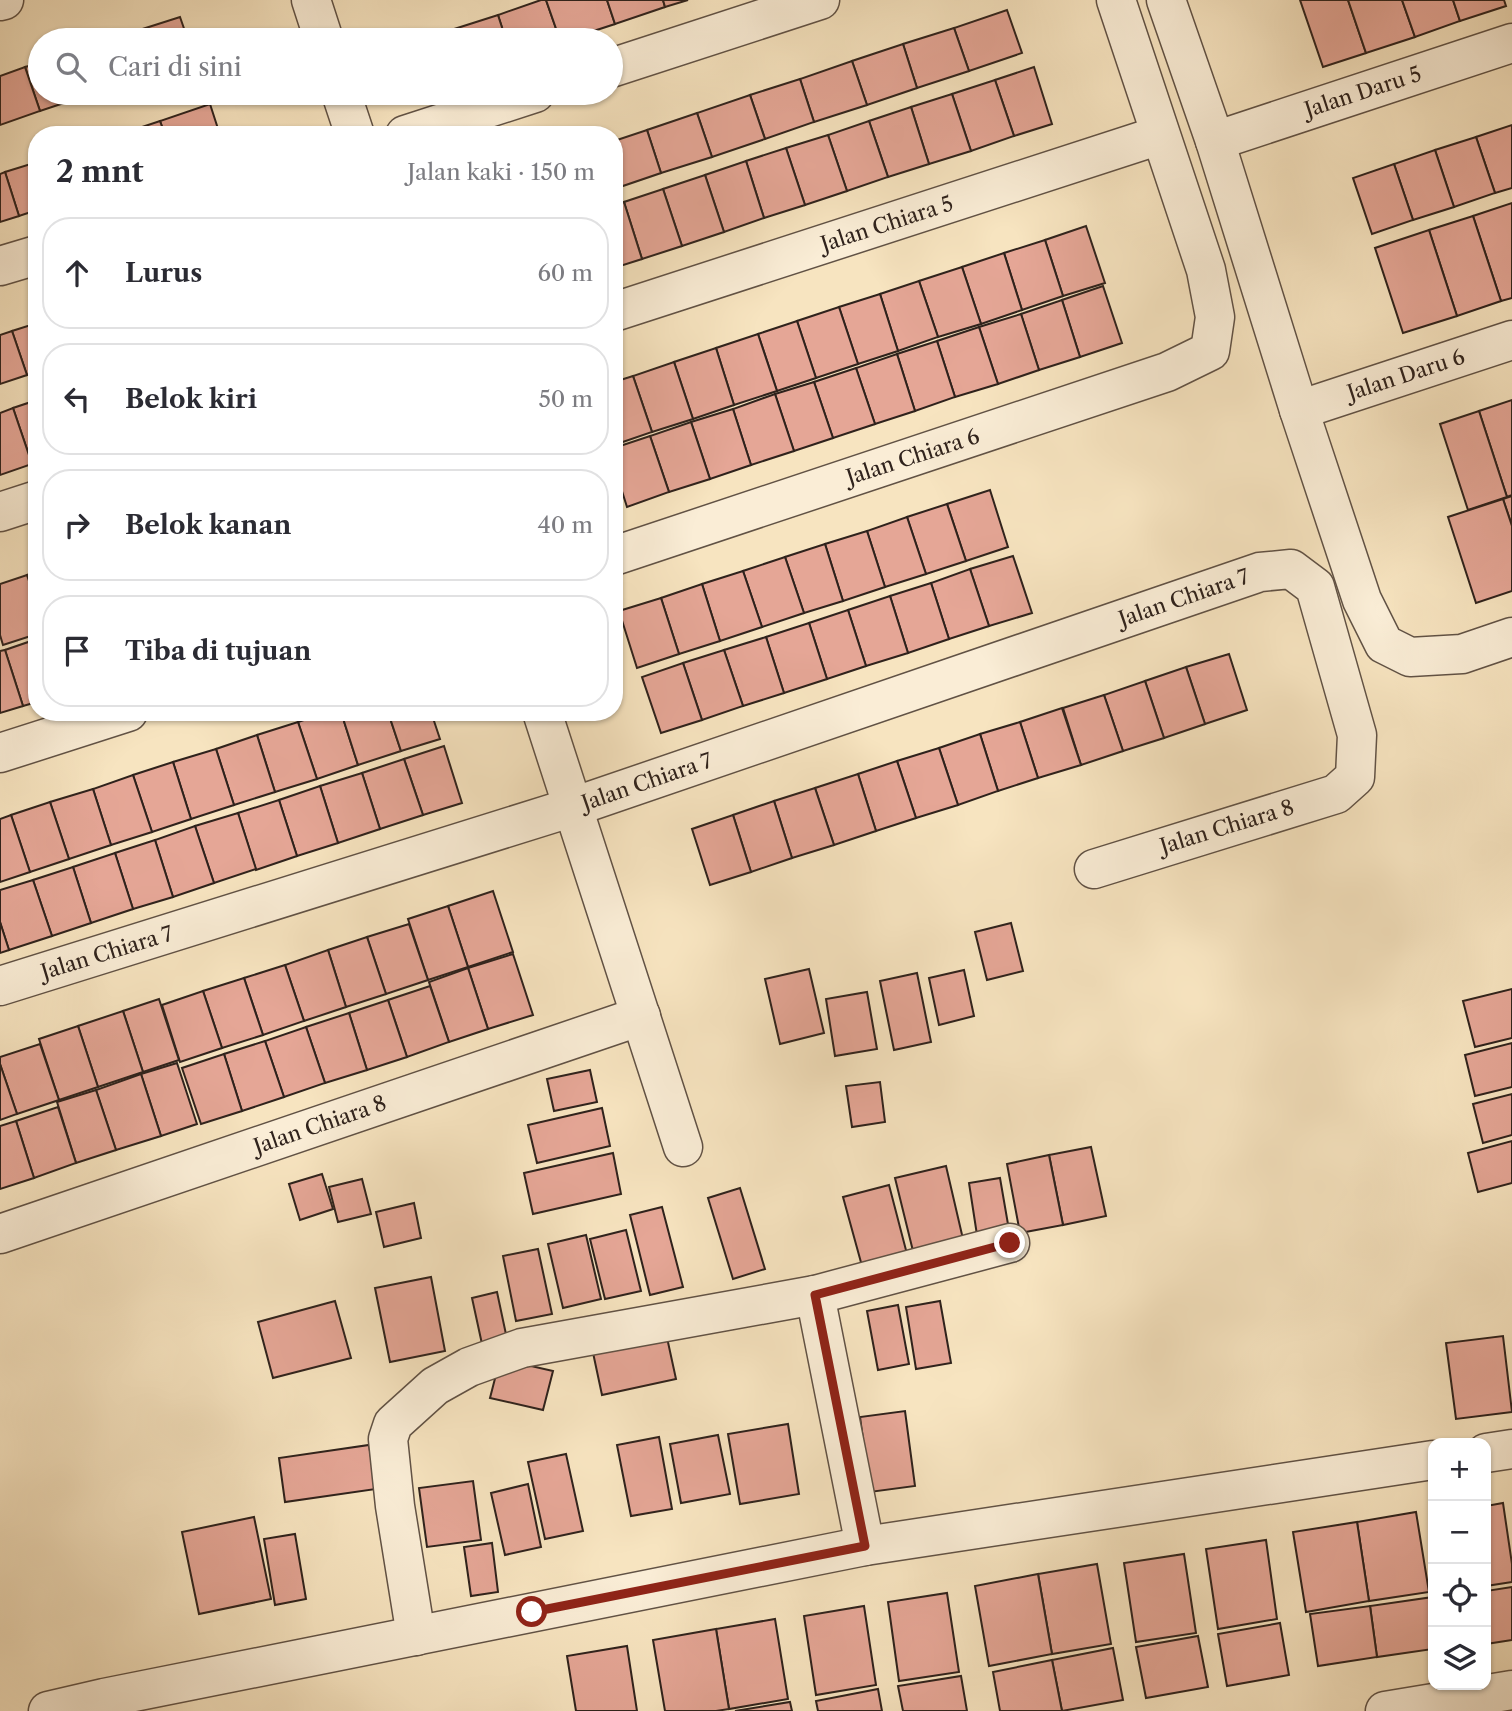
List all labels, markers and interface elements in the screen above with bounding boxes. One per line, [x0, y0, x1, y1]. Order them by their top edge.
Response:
search box [28, 28, 623, 105]
icon: search [52, 48, 90, 86]
text: Cari di sini [108, 51, 242, 83]
street label: Jalan Daru 5 [1299, 61, 1424, 123]
text: 2 mnt [56, 153, 144, 190]
text: Jalan kaki · 150 m [407, 158, 595, 186]
street label: Jalan Chiara 5 [815, 190, 956, 258]
icon: ahead [58, 254, 96, 292]
text: Lurus [125, 257, 202, 289]
text: 60 m [537, 259, 593, 287]
street label: Jalan Daru 6 [1341, 344, 1468, 406]
icon: left [58, 380, 96, 418]
text: Belok kiri [125, 383, 257, 415]
text: 50 m [538, 385, 593, 413]
street label: Jalan Chiara 6 [840, 423, 983, 491]
icon: right [58, 506, 96, 544]
text: Belok kanan [125, 509, 291, 541]
text: 40 m [538, 511, 593, 539]
street label: Jalan Chiara 7 [1112, 563, 1253, 633]
icon: arrive [58, 632, 96, 670]
text: Tiba di tujuan [125, 635, 311, 667]
street label: Jalan Chiara 7 [575, 747, 716, 817]
street label: Jalan Chiara 8 [1154, 794, 1297, 860]
street label: Jalan Chiara 7 [35, 920, 176, 985]
street label: Jalan Chiara 8 [247, 1090, 389, 1160]
route end [994, 1227, 1025, 1258]
map controls [1428, 1438, 1491, 1690]
button: + [1428, 1438, 1491, 1501]
button: − [1428, 1501, 1491, 1564]
button: locate [1428, 1564, 1491, 1627]
route start [516, 1596, 547, 1627]
button: layers [1428, 1627, 1491, 1690]

